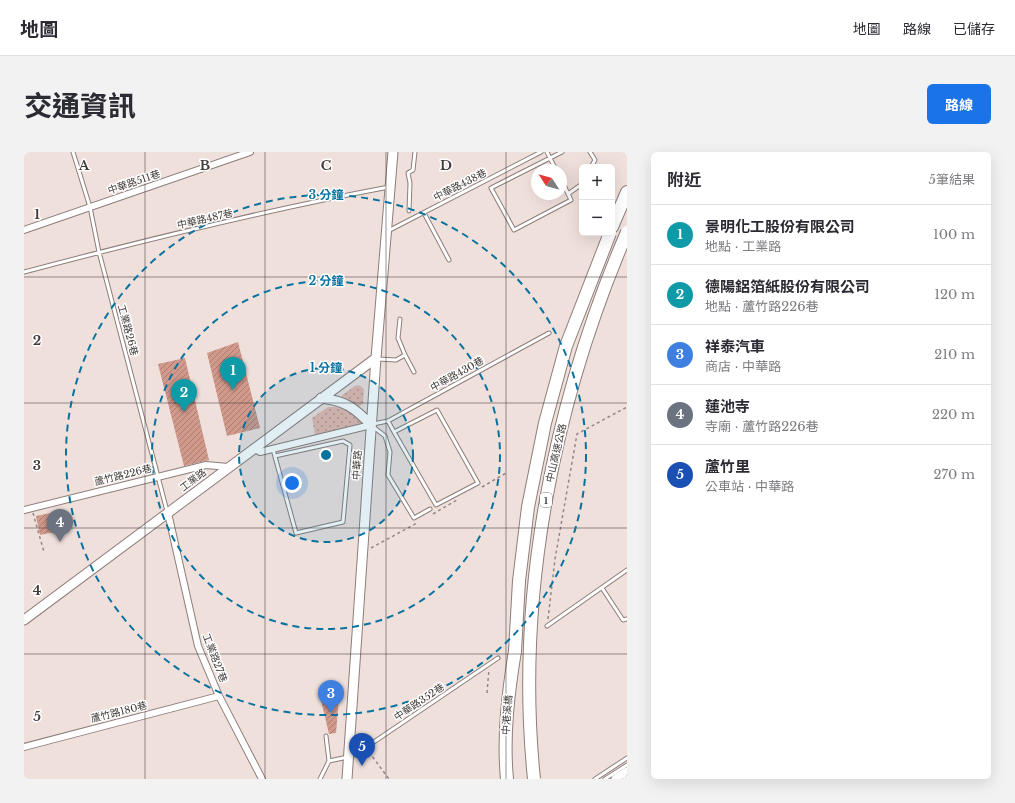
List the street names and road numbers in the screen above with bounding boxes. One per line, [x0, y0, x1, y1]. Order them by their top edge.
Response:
street label: 中華路438巷 [431, 166, 489, 204]
street label: 中華路511巷 [106, 167, 162, 197]
street label: 中華路487巷 [176, 206, 234, 232]
street label: 工業路26巷 [115, 303, 141, 357]
street label: 中華路430巷 [428, 354, 486, 394]
street label: 中山高速公路 [543, 422, 569, 484]
street label: 中華路 [349, 450, 365, 480]
street label: 蘆竹路226巷 [93, 462, 153, 488]
street label: 工業路 [177, 466, 209, 494]
road number: 1 [540, 493, 552, 507]
street label: 工業路27巷 [200, 632, 230, 684]
street label: 中華路352巷 [391, 680, 447, 724]
street label: 中港溪橋 [499, 695, 515, 735]
street label: 蘆竹路180巷 [89, 699, 149, 725]

